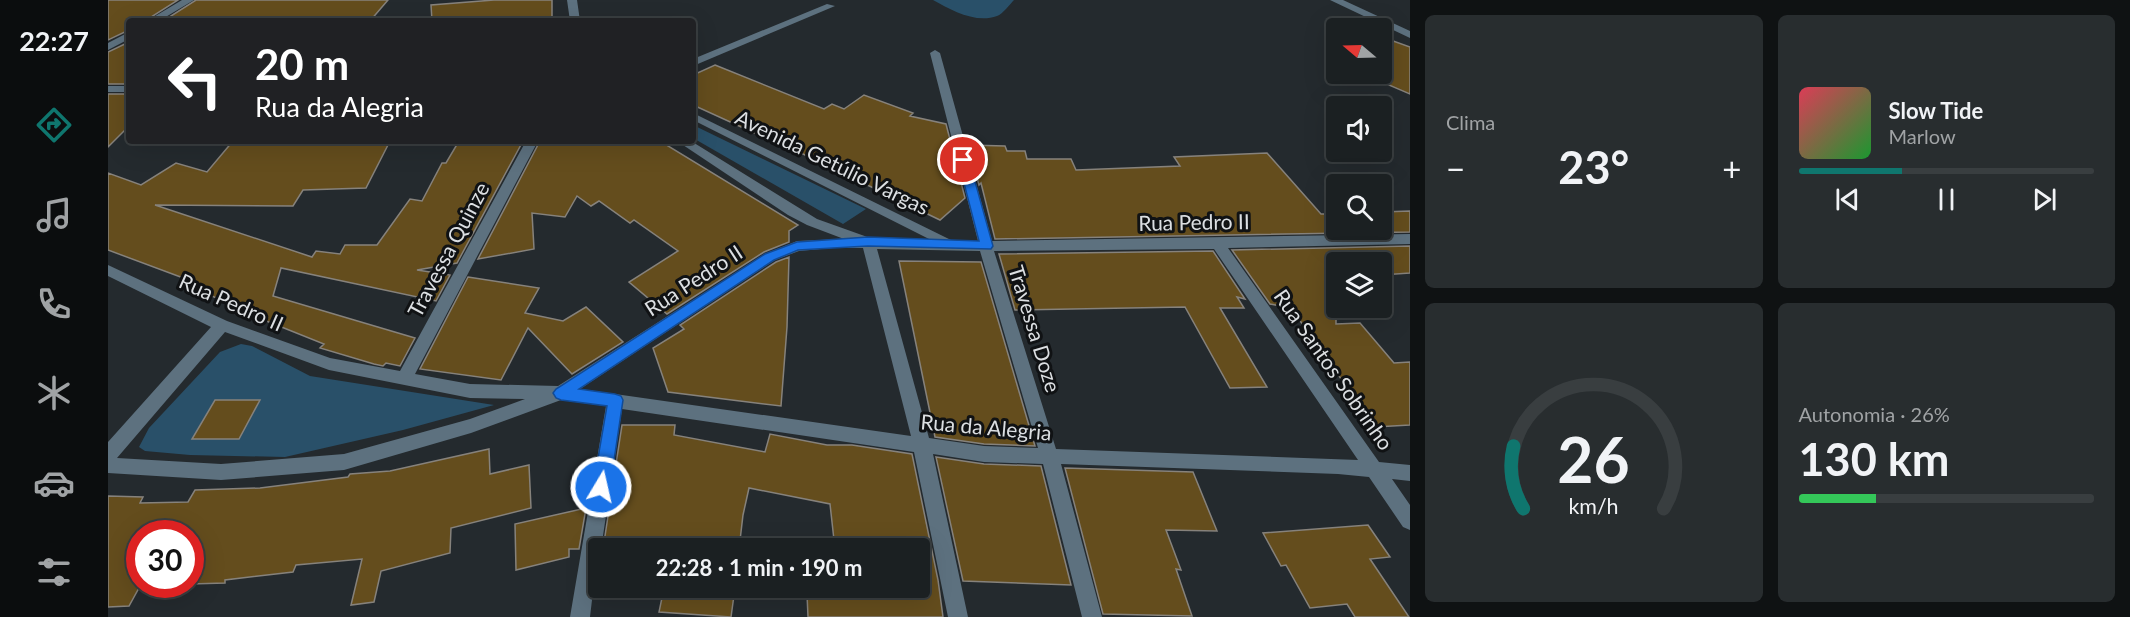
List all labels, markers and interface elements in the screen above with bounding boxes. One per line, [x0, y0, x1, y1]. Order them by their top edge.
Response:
north arrow [1326, 18, 1392, 84]
map controls [1326, 18, 1392, 318]
text: 22:27 [19, 24, 89, 57]
text: 20 m [255, 39, 349, 89]
icon: left [156, 42, 234, 120]
text: Rua da Alegria [255, 90, 424, 123]
button: sound [1326, 96, 1392, 162]
text: Slow Tide [1889, 97, 1983, 124]
icon: directions [33, 104, 75, 146]
street label: Avenida Getúlio Vargas [732, 104, 934, 219]
text: Clima [1446, 110, 1495, 134]
text: Marlow [1889, 124, 1956, 148]
pin [937, 134, 988, 185]
text: 23° [1558, 140, 1629, 194]
icon: arrive [946, 143, 979, 176]
text: − [1446, 148, 1465, 188]
text: + [1722, 148, 1742, 188]
button: search [1326, 174, 1392, 240]
street label: Travessa Quinze [402, 178, 494, 321]
icon: previous [1831, 183, 1864, 216]
icon: pause [1930, 183, 1963, 216]
icon: next [2028, 183, 2061, 216]
icon: music [33, 194, 75, 236]
street label: Rua Pedro II [1138, 208, 1250, 235]
street label: Rua Pedro II [640, 239, 747, 321]
button: layers [1326, 252, 1392, 318]
street label: Travessa Doze [1004, 262, 1067, 395]
street label: Rua Pedro II [176, 268, 288, 336]
icon: phone [33, 283, 75, 325]
street label: Rua Santos Sobrinho [1269, 284, 1399, 454]
icon: climate [33, 372, 75, 414]
text: Autonomia · 26% [1799, 402, 1950, 426]
street label: Rua da Alegria [920, 408, 1053, 445]
text: 26 [1558, 421, 1630, 496]
text: 130 km [1799, 432, 1949, 486]
position arrow [569, 455, 633, 519]
icon: car [33, 462, 75, 504]
text: km/h [1569, 494, 1619, 520]
speed limit sign: 30 [126, 520, 204, 598]
icon: filters [33, 551, 75, 593]
text: 22:28 · 1 min · 190 m [656, 554, 862, 581]

